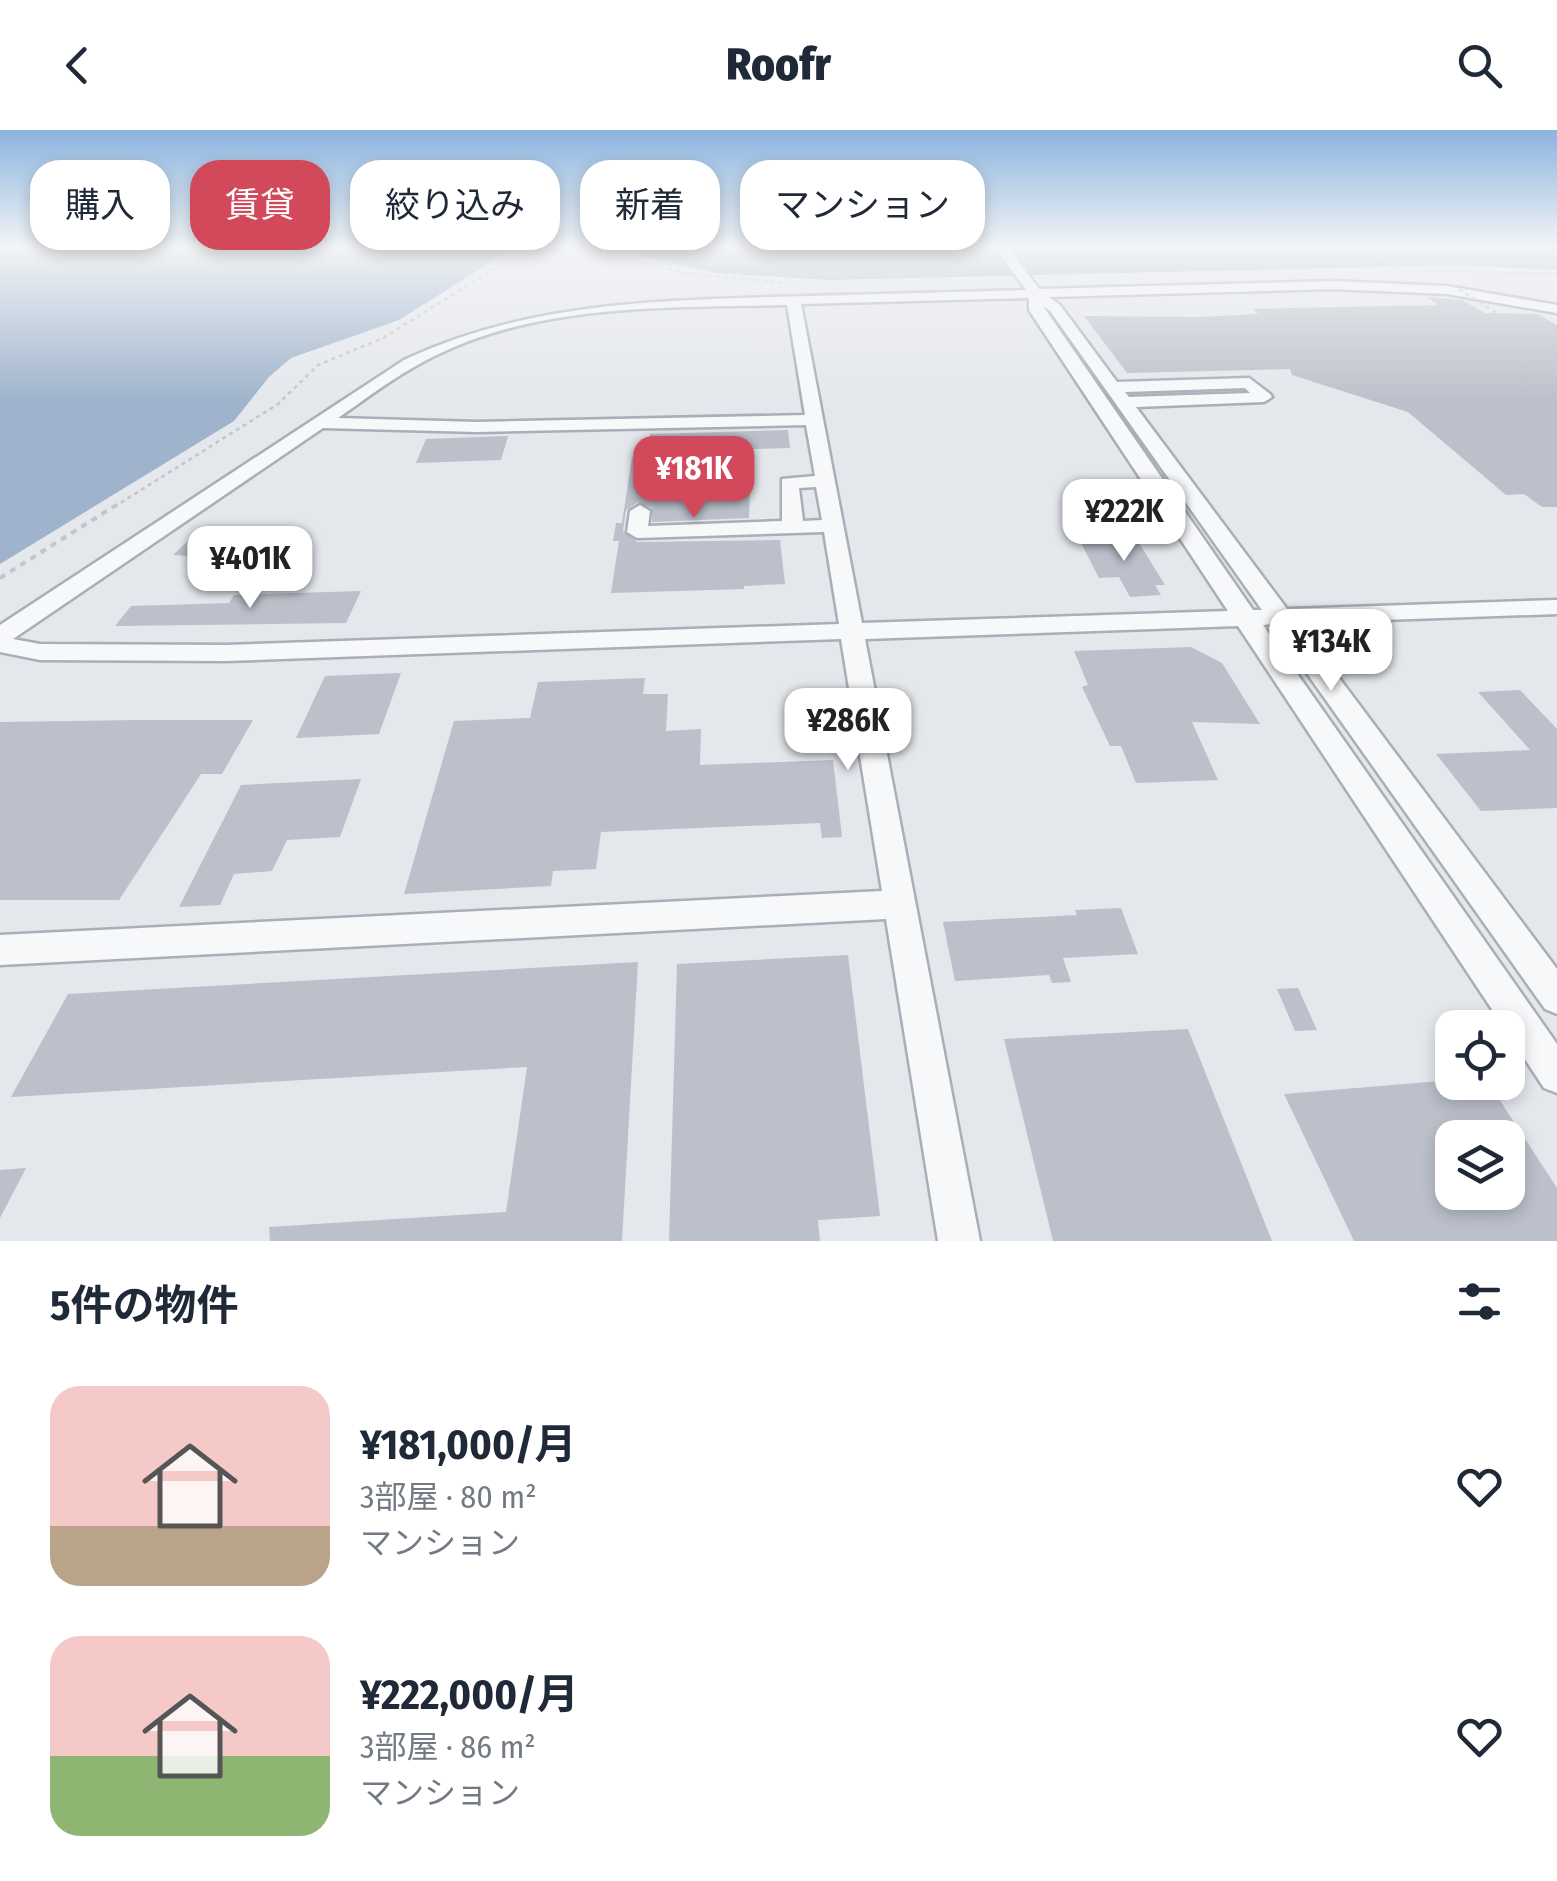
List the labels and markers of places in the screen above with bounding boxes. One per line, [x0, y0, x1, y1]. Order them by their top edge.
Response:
pin: ¥181K [624, 436, 764, 521]
pin: ¥222K [1054, 479, 1194, 564]
pin: ¥401K [180, 526, 320, 611]
pin: ¥134K [1261, 609, 1401, 694]
pin: ¥286K [778, 688, 918, 773]

